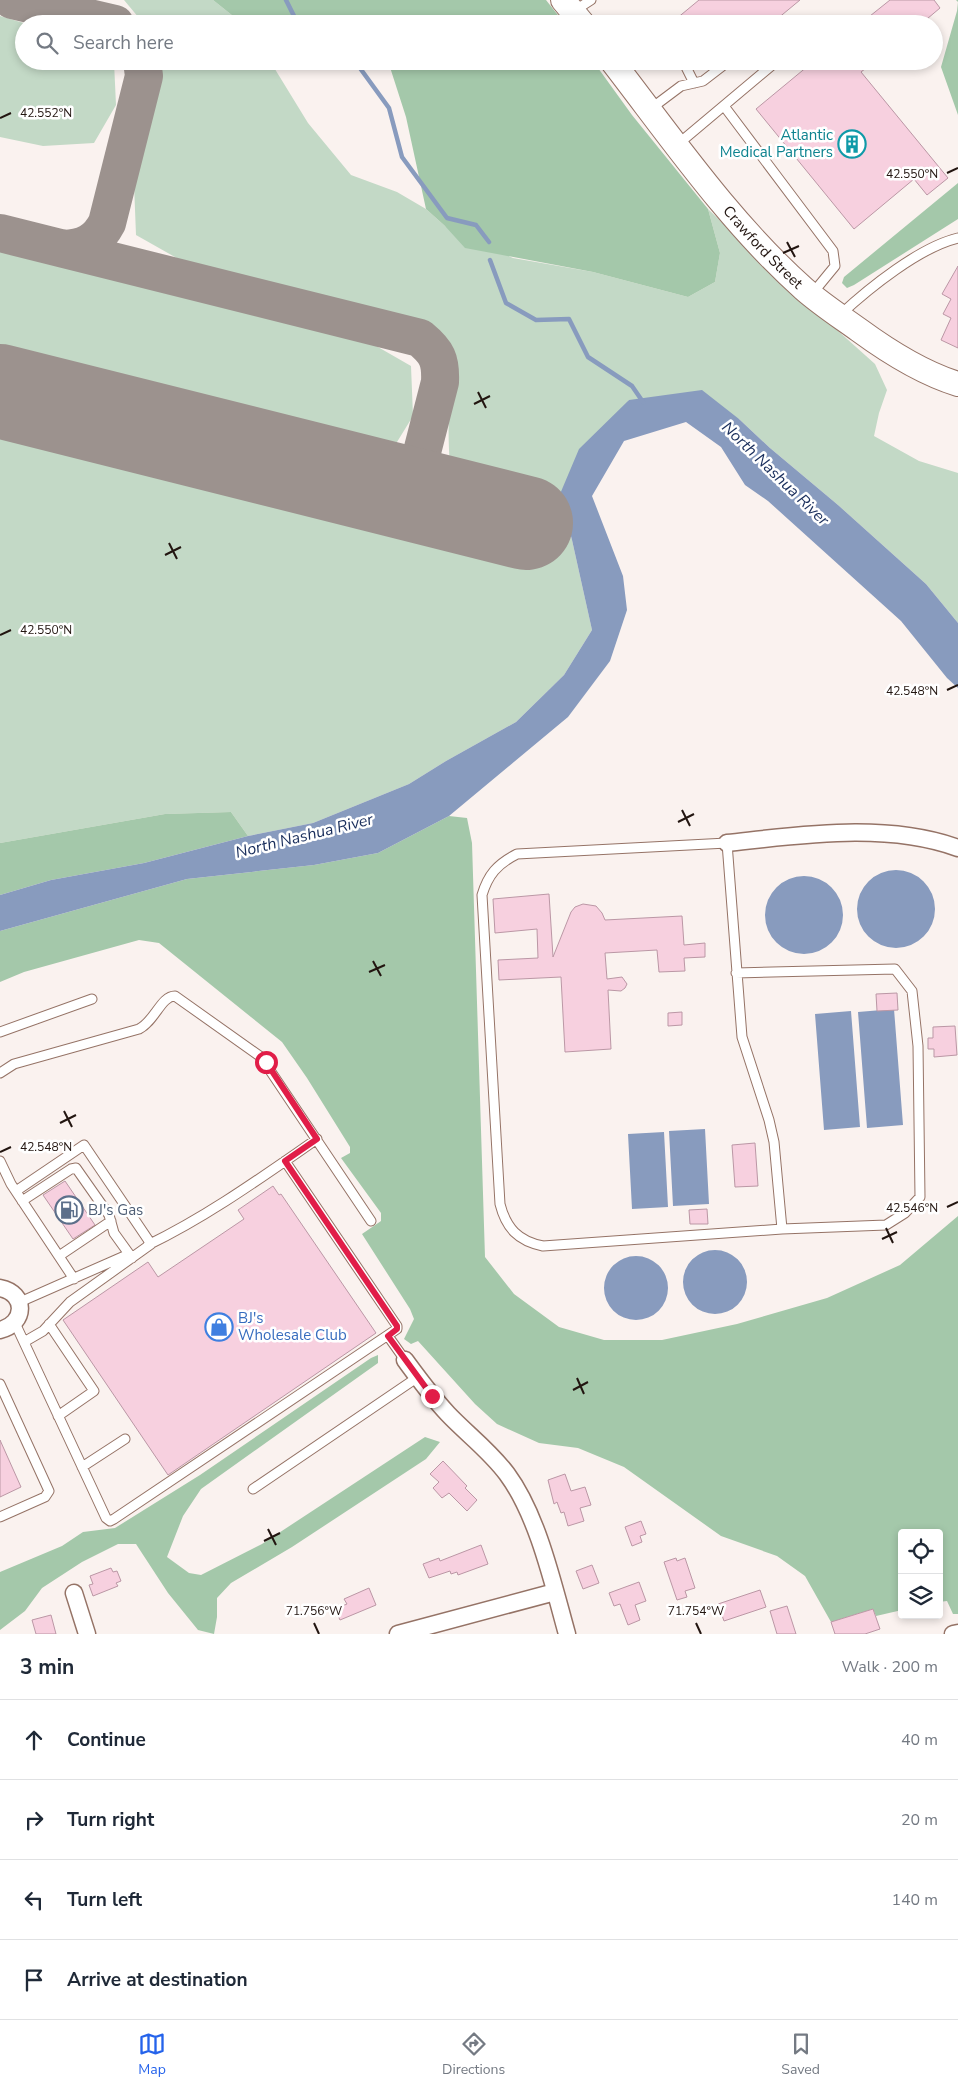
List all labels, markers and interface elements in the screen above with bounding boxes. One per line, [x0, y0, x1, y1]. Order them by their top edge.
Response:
search box [15, 15, 943, 70]
icon: search [33, 29, 61, 57]
text: Search here [73, 30, 174, 56]
text: 42.552°N [20, 105, 72, 121]
place label: Atlantic Medical Partners [720, 125, 833, 162]
building icon: Atlantic Medical Partners [837, 129, 867, 159]
text: 42.550°N [886, 166, 938, 182]
street label: Crawford Street [718, 201, 808, 294]
water label: North Nashua River [717, 417, 835, 532]
text: 42.550°N [20, 622, 72, 638]
text: 42.548°N [886, 683, 938, 699]
water label: North Nashua River [233, 808, 377, 864]
route start [255, 1051, 278, 1074]
text: 42.548°N [20, 1139, 72, 1155]
fuel station icon: BJ's Gas [54, 1195, 84, 1225]
place label: BJ's Gas [88, 1200, 143, 1220]
text: 42.546°N [886, 1200, 938, 1216]
place label: BJ's Wholesale Club [238, 1308, 347, 1345]
shop icon: BJ's Wholesale Club [204, 1312, 234, 1342]
route end [421, 1385, 444, 1408]
map controls [898, 1529, 943, 1619]
button: locate [898, 1529, 943, 1574]
button: layers [898, 1574, 943, 1619]
text: 71.756°W [286, 1603, 342, 1619]
text: 71.754°W [668, 1603, 724, 1619]
text: 3 min [20, 1653, 74, 1681]
text: Walk · 200 m [842, 1656, 938, 1678]
icon: ahead [20, 1726, 48, 1754]
text: Continue [67, 1727, 146, 1753]
text: 40 m [901, 1729, 938, 1751]
icon: right [20, 1806, 48, 1834]
text: Turn right [67, 1807, 154, 1833]
text: 20 m [901, 1809, 938, 1831]
icon: left [20, 1886, 48, 1914]
text: Turn left [67, 1887, 142, 1913]
text: 140 m [891, 1889, 938, 1911]
icon: arrive [20, 1966, 48, 1994]
text: Arrive at destination [67, 1967, 248, 1993]
tab: Map [138, 2030, 166, 2079]
tab: Directions [442, 2030, 505, 2079]
tab: Saved [781, 2030, 820, 2079]

